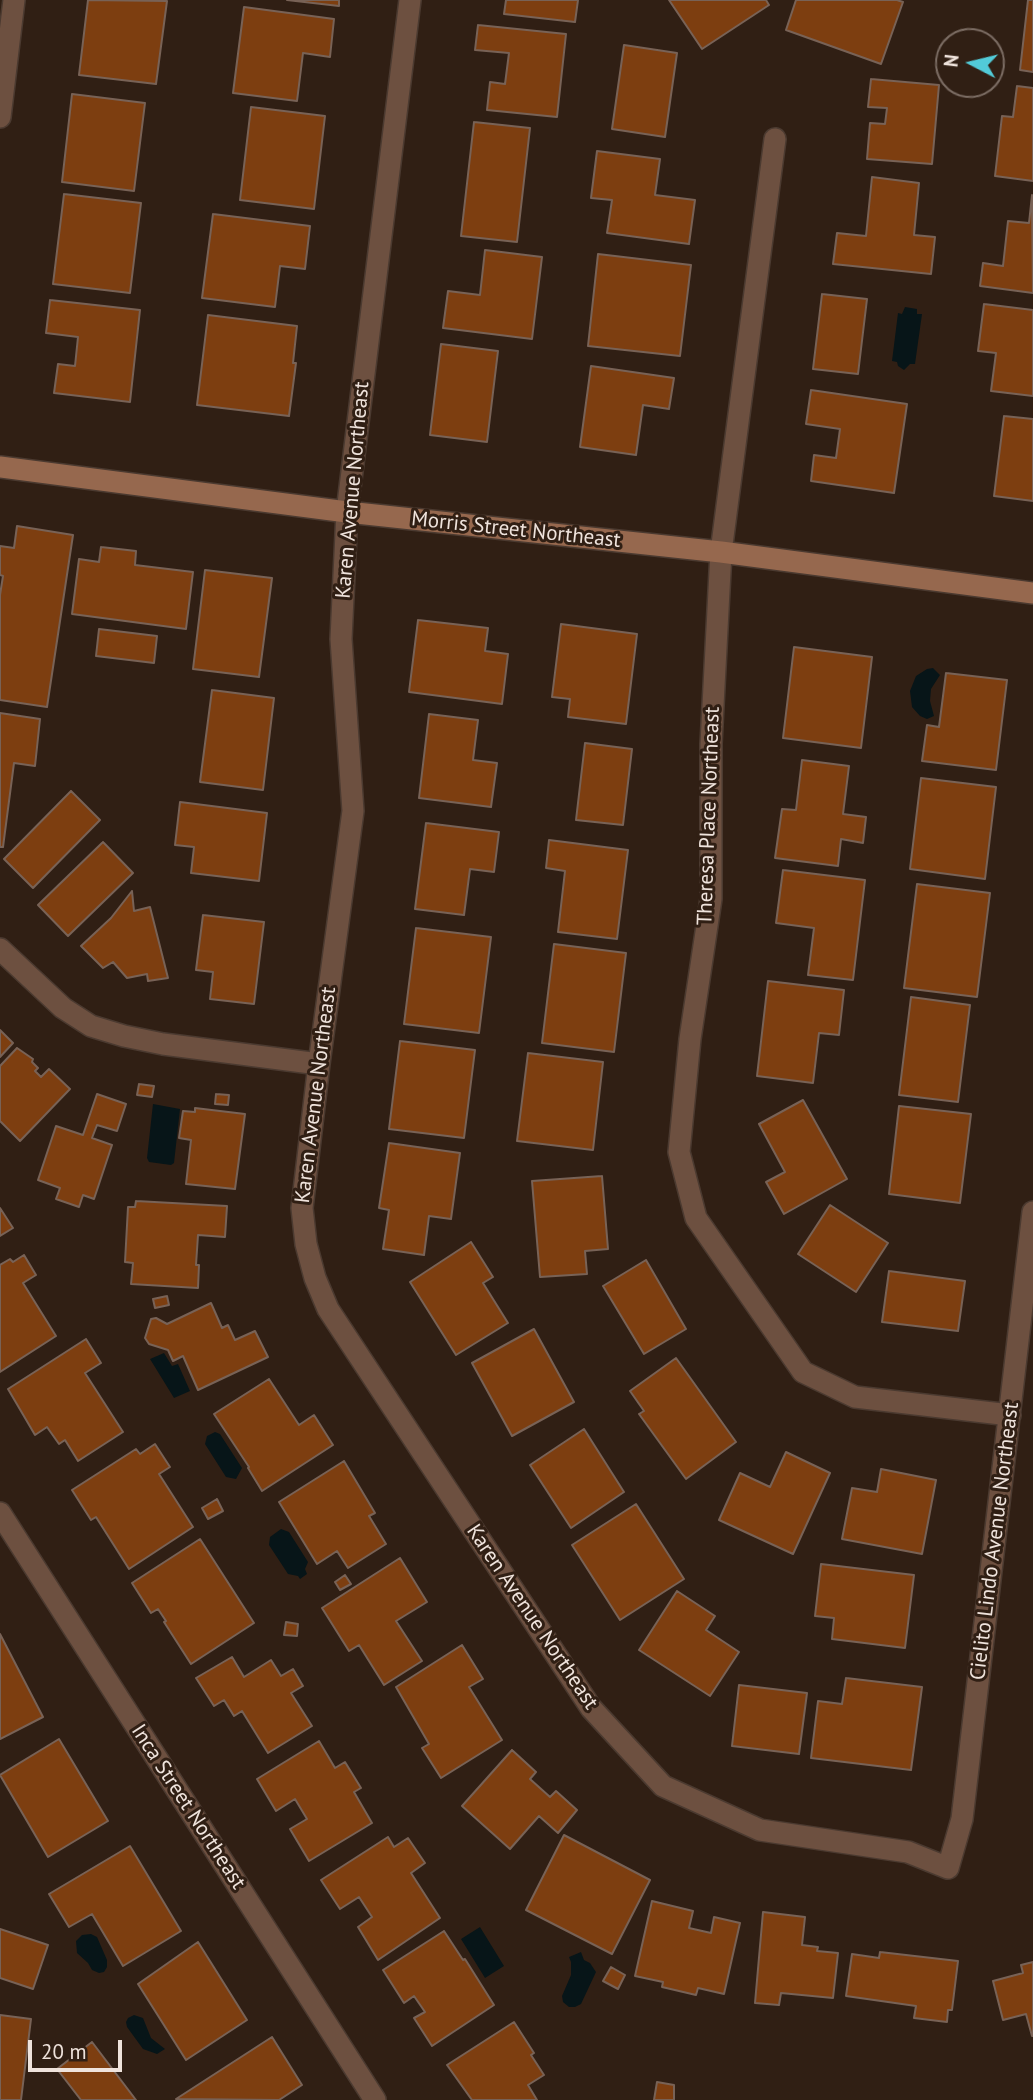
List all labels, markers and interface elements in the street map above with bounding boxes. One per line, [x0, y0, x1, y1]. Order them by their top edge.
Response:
north arrow [935, 28, 1005, 98]
text: N [938, 53, 964, 68]
street label: Karen Avenue Northeast [331, 381, 375, 599]
street label: Morris Street Northeast [410, 506, 622, 554]
street label: Theresa Place Northeast [693, 706, 725, 926]
street label: Karen Avenue Northeast [290, 986, 342, 1204]
street label: Cielito Lindo Avenue Northeast [965, 1401, 1025, 1681]
street label: Karen Avenue Northeast [461, 1520, 603, 1714]
street label: Inca Street Northeast [125, 1720, 251, 1894]
scale bar [32, 2026, 126, 2070]
text: 20 m [41, 2038, 87, 2065]

